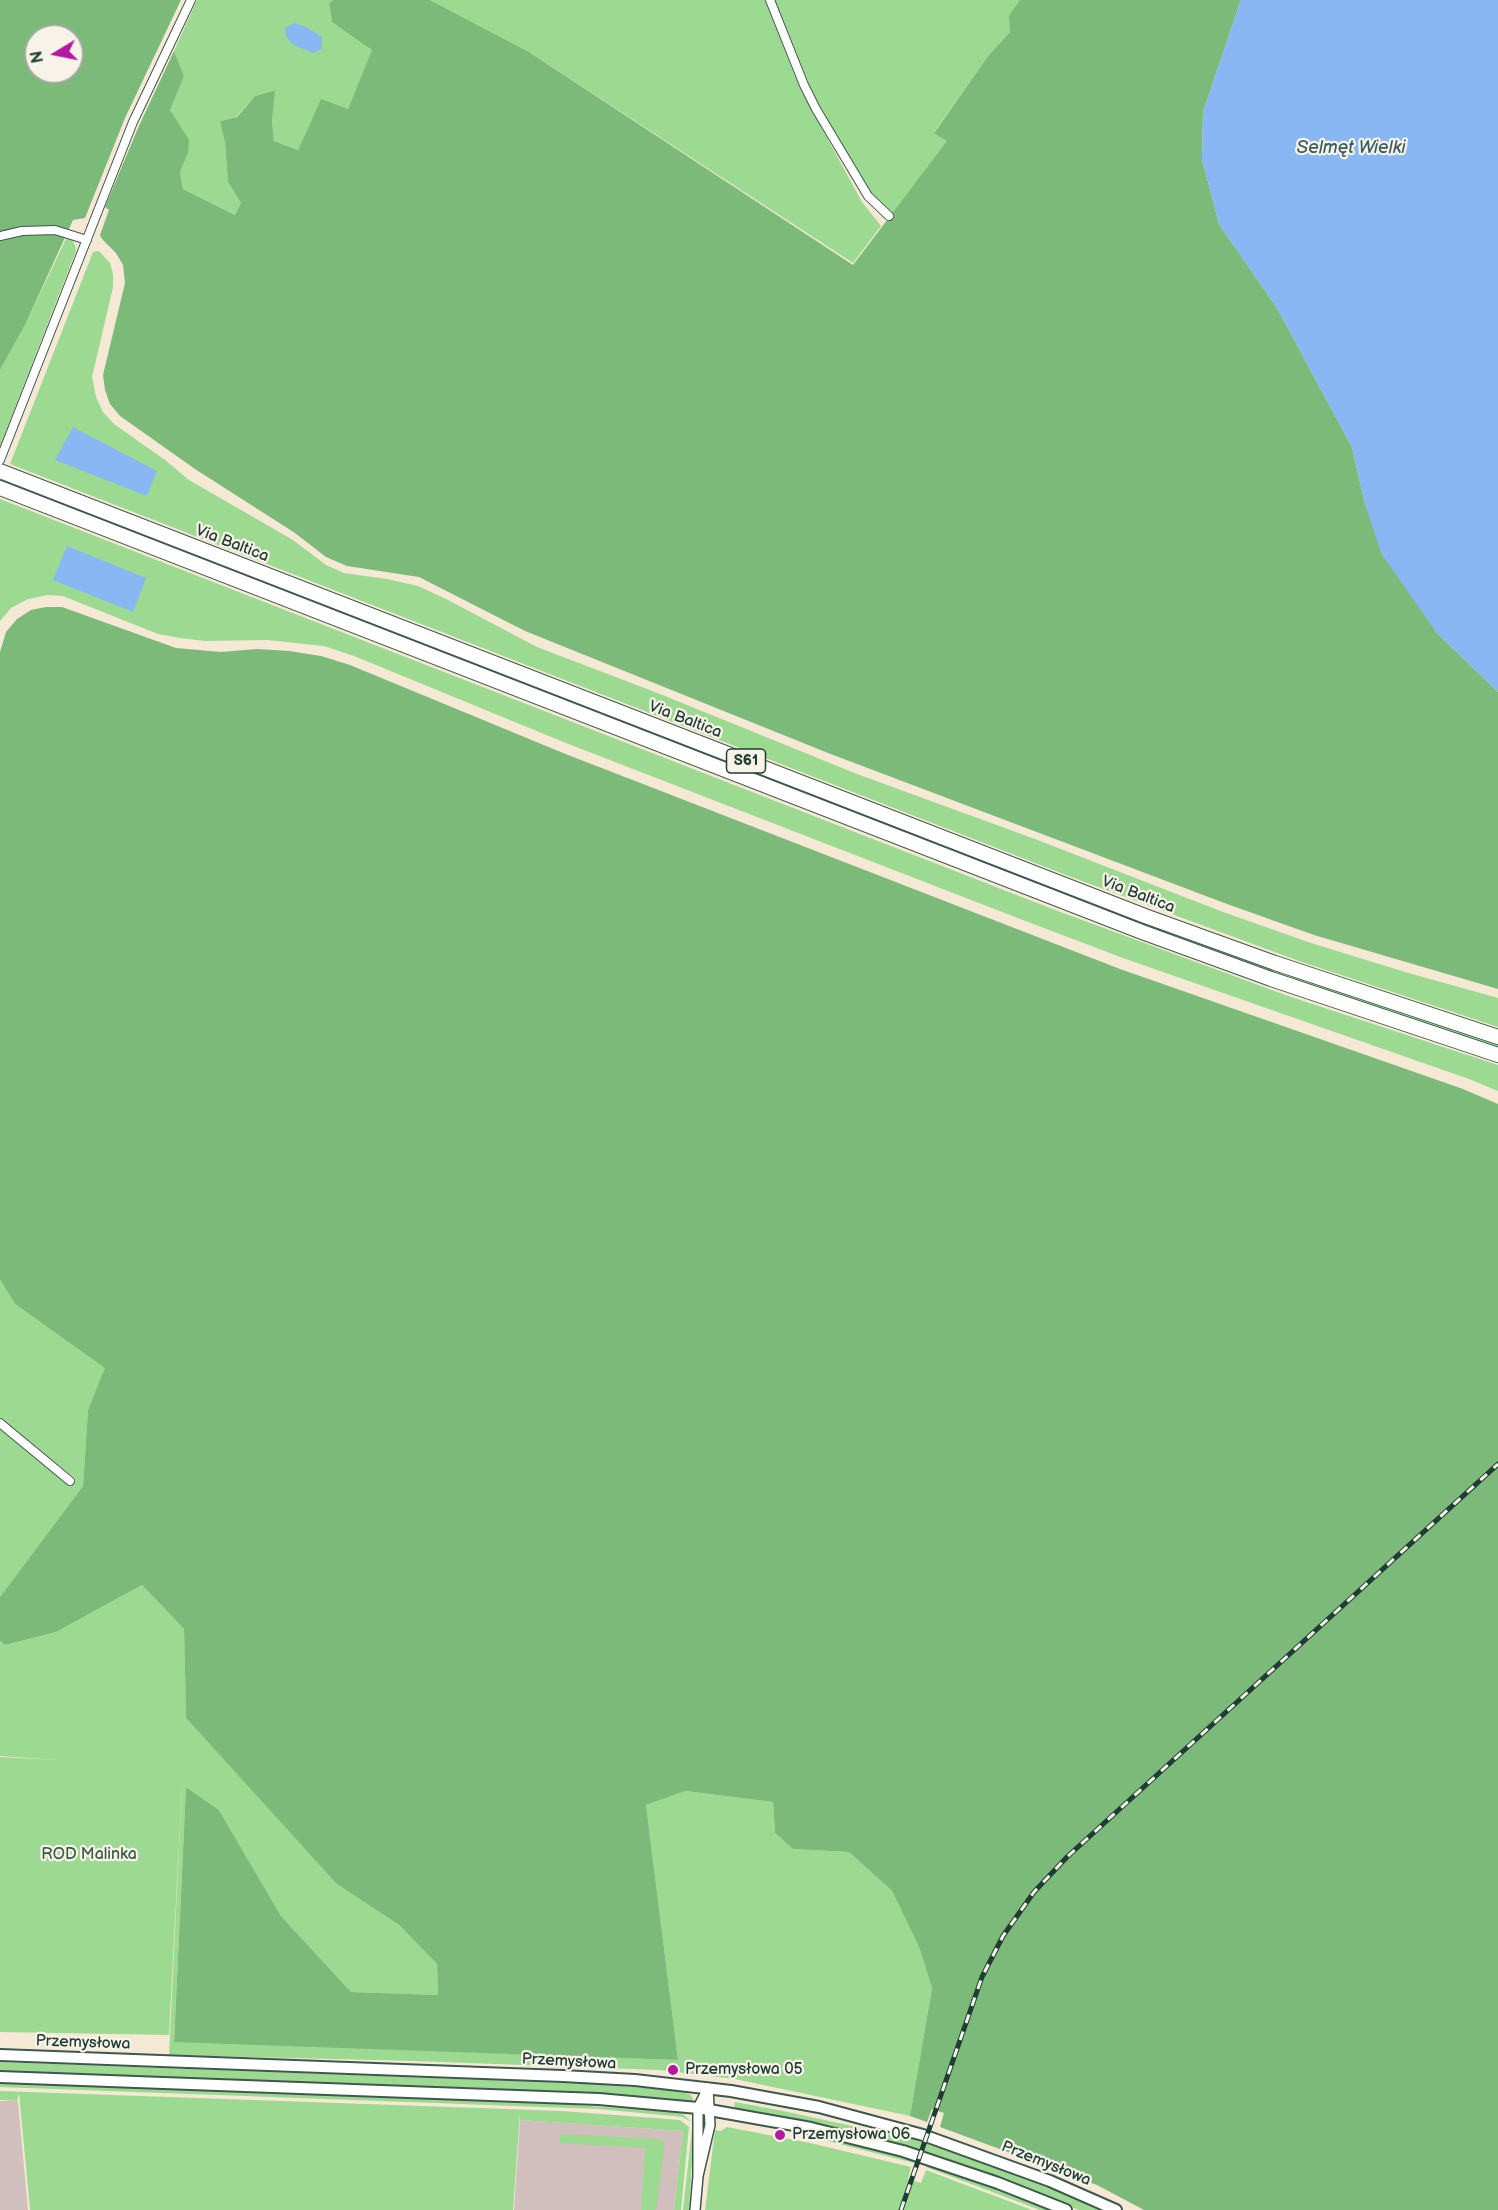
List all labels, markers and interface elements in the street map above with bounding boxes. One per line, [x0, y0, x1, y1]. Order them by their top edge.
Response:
north arrow [24, 24, 84, 84]
text: N [27, 49, 48, 64]
water label: Selmęt Wielki [1296, 137, 1406, 159]
street label: Via Baltica [193, 521, 271, 567]
street label: Via Baltica [646, 697, 724, 743]
road number: S61 [726, 749, 766, 773]
street label: Via Baltica [1099, 872, 1177, 918]
park label: ROD Malinka [41, 1845, 137, 1865]
street label: Przemysłowa [35, 2032, 131, 2054]
street label: Przemysłowa [521, 2050, 617, 2074]
place label: Przemysłowa 05 [685, 2060, 803, 2080]
marker: Przemysłowa 05 [666, 2063, 680, 2077]
place label: Przemysłowa 06 [792, 2125, 910, 2145]
marker: Przemysłowa 06 [773, 2128, 787, 2142]
street label: Przemysłowa [998, 2137, 1094, 2191]

